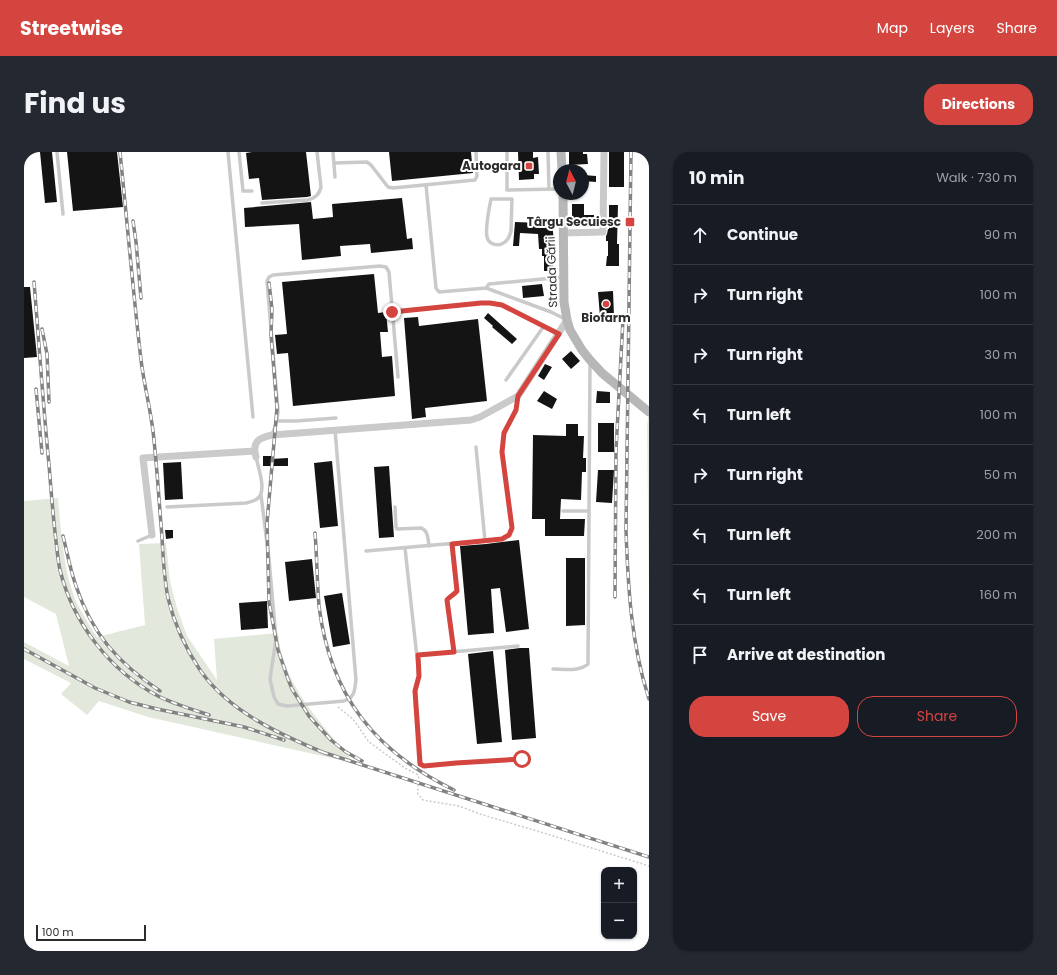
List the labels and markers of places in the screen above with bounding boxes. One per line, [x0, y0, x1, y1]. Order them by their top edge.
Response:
place label: Autogara [462, 157, 521, 174]
marker: Autogara [524, 161, 534, 171]
place label: Târgu Secuiesc [527, 213, 621, 230]
marker: Târgu Secuiesc [624, 216, 636, 228]
marker: Biofarm [601, 299, 611, 309]
place label: Biofarm [581, 309, 631, 326]

